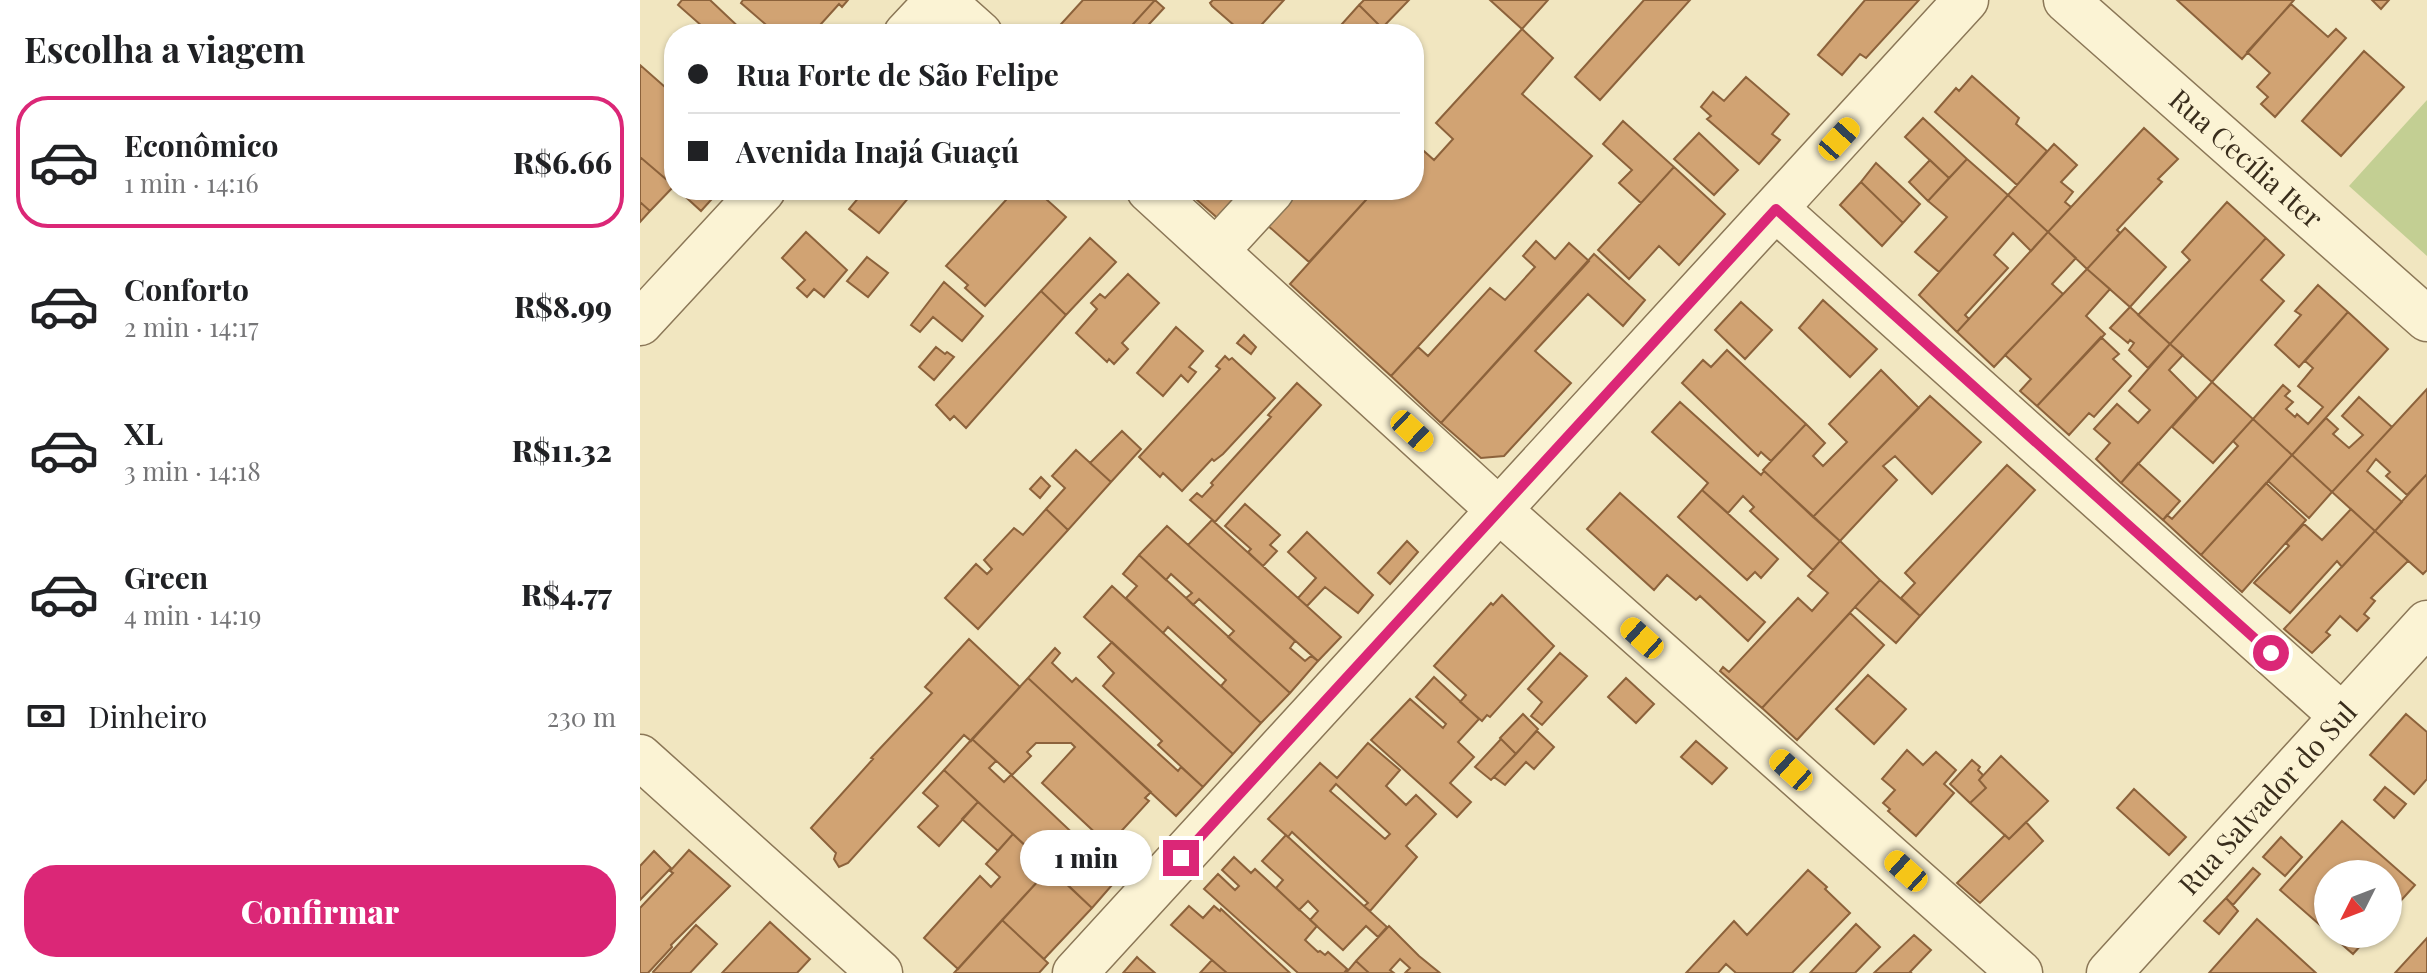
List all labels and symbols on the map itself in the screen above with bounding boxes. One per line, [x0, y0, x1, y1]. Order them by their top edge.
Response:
street label: Rua Cecília Iter [2162, 80, 2332, 236]
car [1814, 113, 1864, 165]
car [1386, 406, 1438, 456]
car [1616, 613, 1668, 663]
route start [2253, 635, 2289, 671]
street label: Rua Salvador do Sul [2169, 693, 2364, 902]
car [1765, 745, 1817, 795]
callout: 1 min [1021, 830, 1153, 886]
route end [1163, 840, 1199, 876]
car [1880, 846, 1932, 896]
north arrow [2314, 860, 2402, 948]

